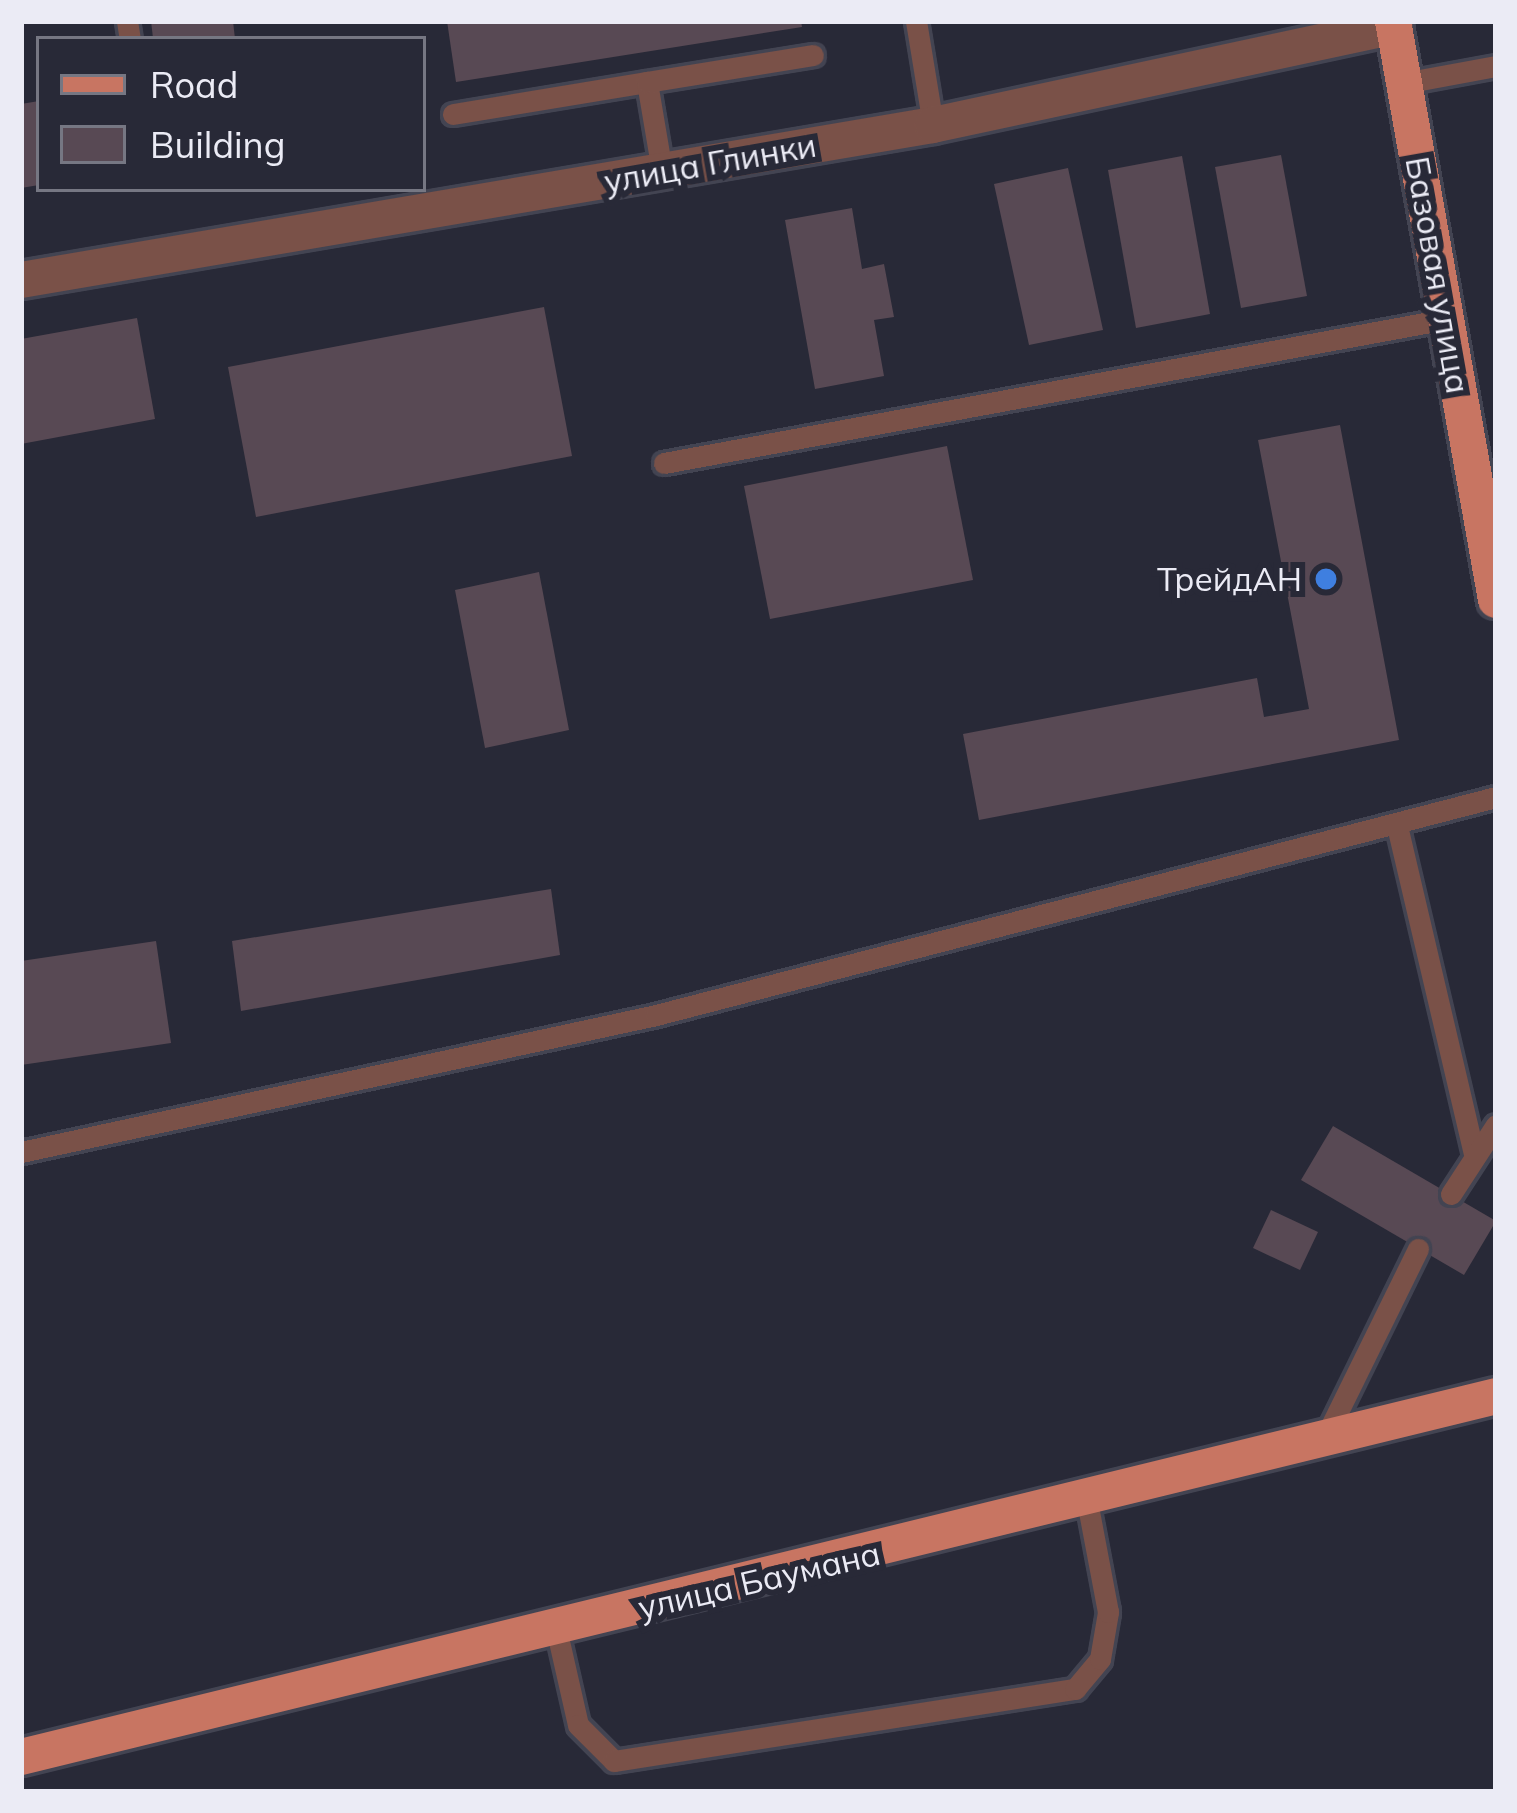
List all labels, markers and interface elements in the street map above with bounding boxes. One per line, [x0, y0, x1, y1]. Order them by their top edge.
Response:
legend [36, 36, 426, 192]
text: Road [150, 62, 238, 107]
text: Building [150, 122, 285, 167]
street label: улица Глинки [601, 125, 819, 201]
street label: Базовая улица [1398, 153, 1478, 397]
place label: ТрейдАН [1157, 559, 1302, 599]
marker: ТрейдАН [1313, 566, 1339, 592]
street label: улица Баумана [634, 1533, 884, 1627]

